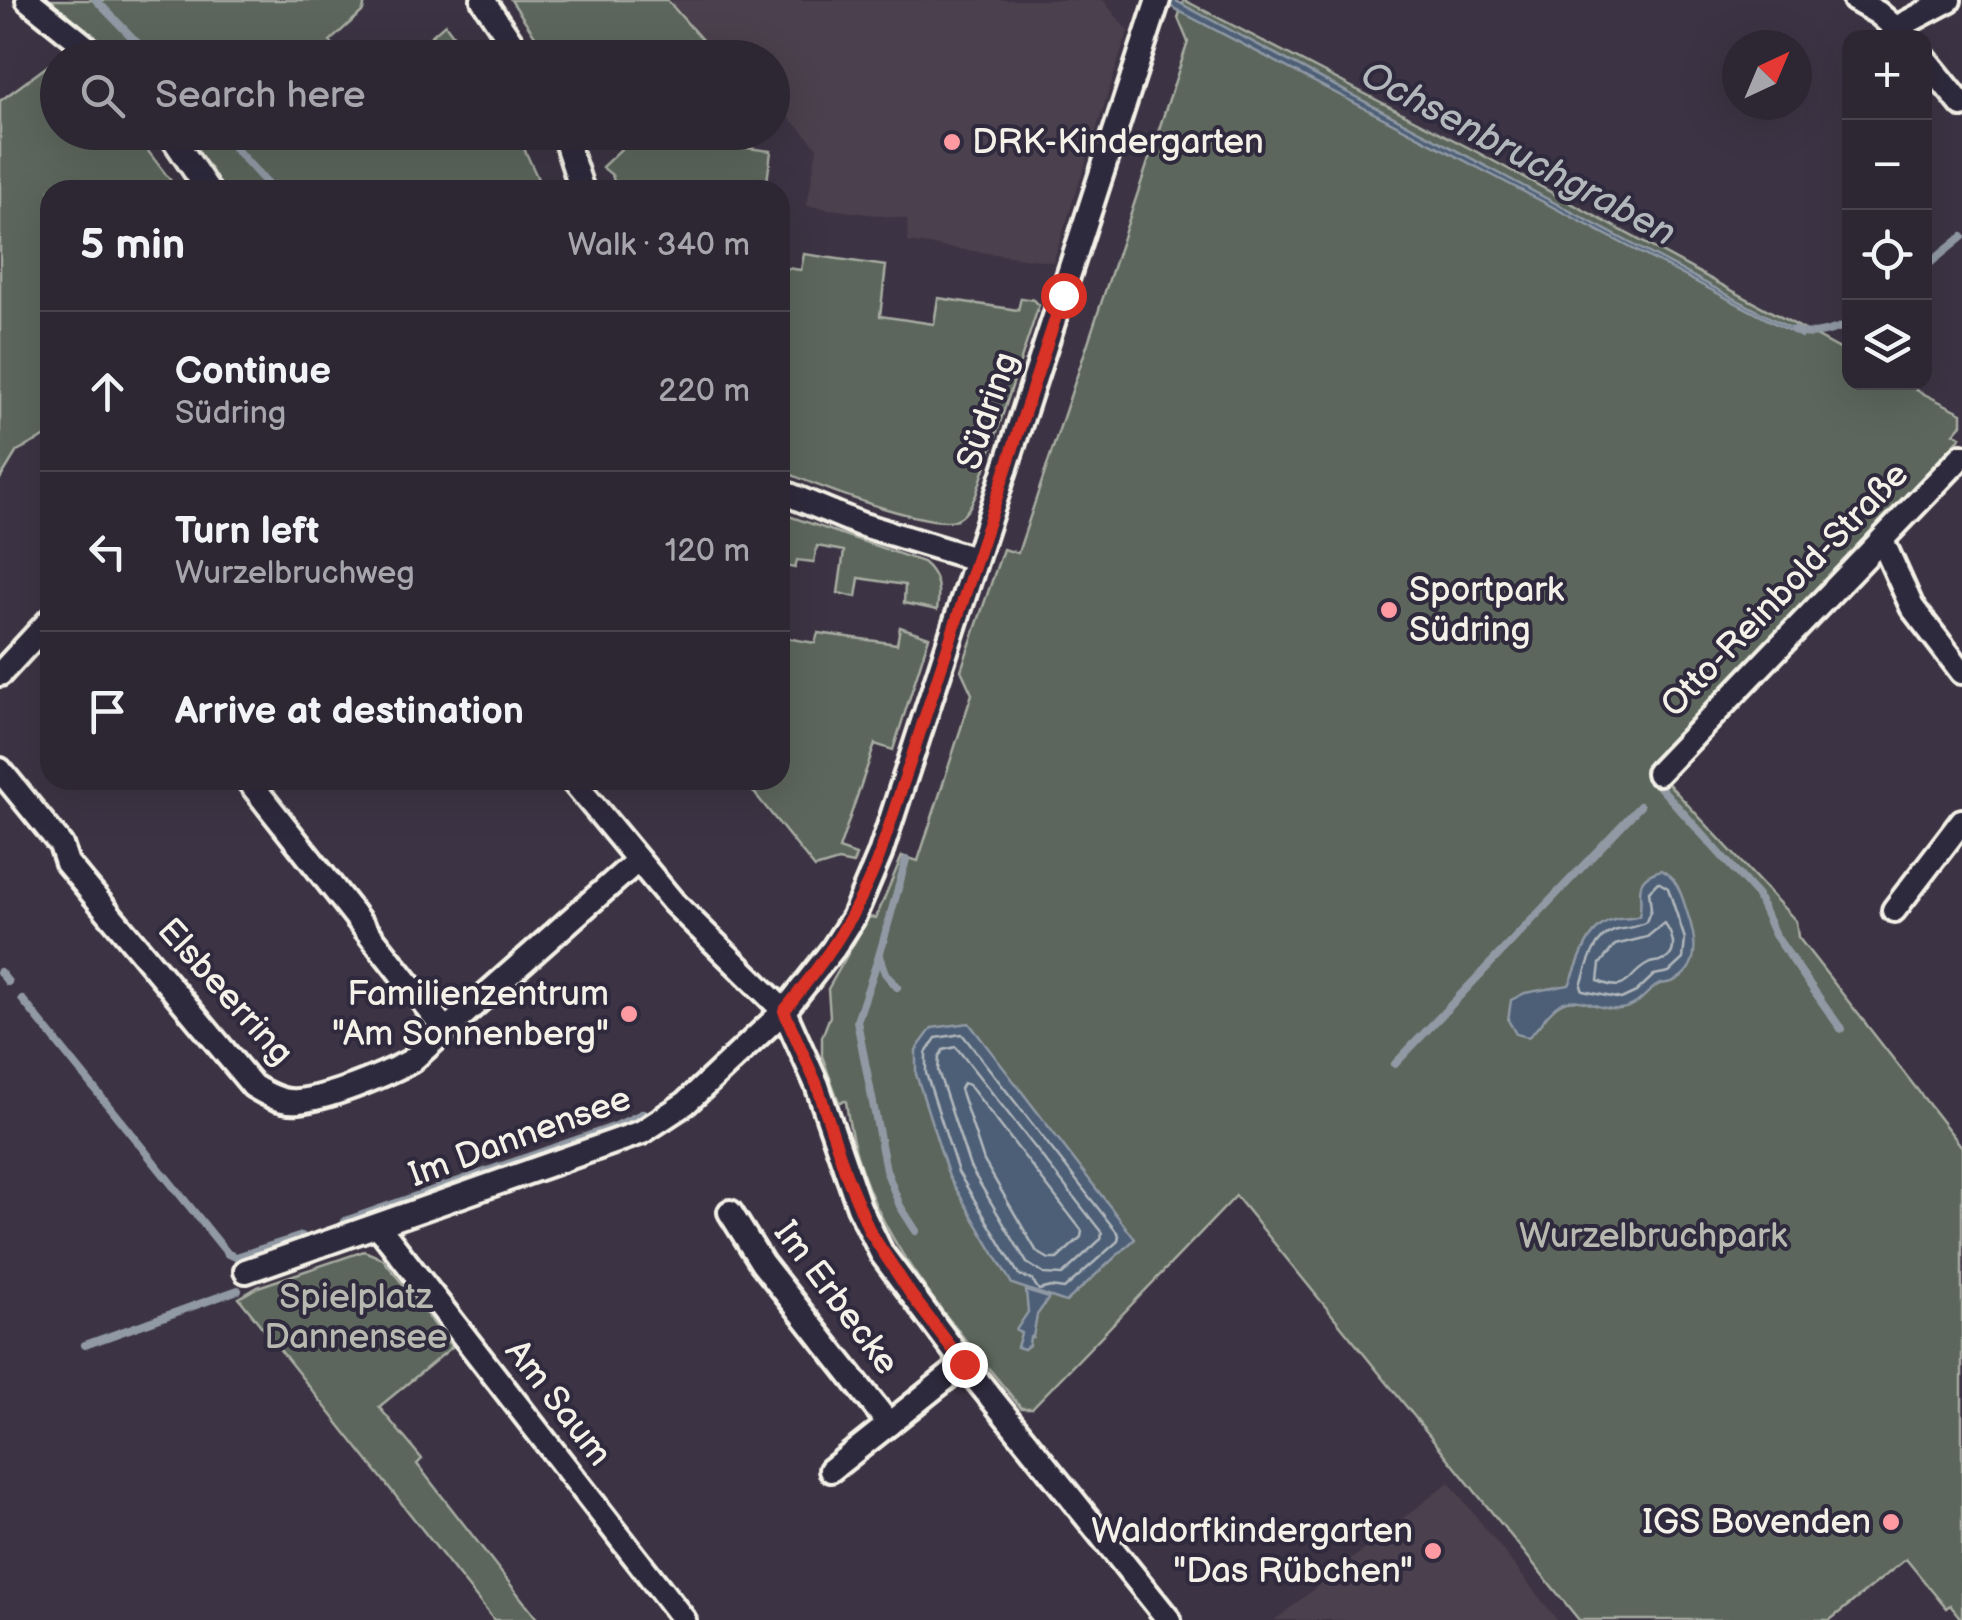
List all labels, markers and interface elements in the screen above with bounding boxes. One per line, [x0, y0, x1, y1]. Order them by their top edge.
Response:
north arrow [1722, 30, 1812, 120]
map controls [1842, 30, 1932, 390]
button: + [1842, 30, 1932, 120]
search box [40, 40, 790, 150]
water label: Ochsenbruchgraben [1353, 52, 1683, 256]
icon: search [75, 68, 130, 123]
text: Search here [155, 73, 366, 118]
button: − [1842, 120, 1932, 210]
place label: DRK-Kindergarten [972, 121, 1264, 164]
marker: DRK-Kindergarten [941, 131, 963, 153]
button: locate [1842, 210, 1932, 300]
text: 5 min [80, 220, 185, 271]
text: Walk · 340 m [568, 226, 750, 265]
route start [1041, 273, 1087, 319]
button: layers [1842, 300, 1932, 390]
street label: Südring [948, 346, 1028, 476]
text: Continue [175, 349, 331, 394]
icon: ahead [80, 364, 135, 419]
text: 220 m [658, 372, 750, 411]
text: Südring [175, 394, 286, 433]
street label: Otto-Reinbold-Straße [1652, 454, 1918, 726]
text: Turn left [175, 509, 319, 554]
icon: left [80, 524, 135, 579]
text: 120 m [665, 532, 750, 571]
text: Wurzelbruchweg [175, 554, 415, 593]
place label: Sportpark Südring [1409, 569, 1565, 652]
marker: Sportpark Südring [1378, 599, 1400, 621]
icon: arrive [80, 684, 135, 739]
text: Arrive at destination [175, 689, 524, 734]
street label: Elsbeerring [148, 910, 302, 1074]
place label: Familienzentrum "Am Sonnenberg" [332, 973, 609, 1056]
marker: Familienzentrum "Am Sonnenberg" [618, 1003, 640, 1025]
street label: Im Dannensee [403, 1077, 637, 1197]
street label: Im Erbecke [764, 1213, 908, 1383]
park label: Wurzelbruchpark [1519, 1215, 1788, 1258]
park label: Spielplatz Dannensee [264, 1276, 448, 1359]
street label: Am Saum [495, 1331, 621, 1475]
route end [942, 1342, 988, 1388]
place label: IGS Bovenden [1642, 1501, 1871, 1544]
place label: Waldorfkindergarten "Das Rübchen" [1091, 1510, 1413, 1593]
marker: IGS Bovenden [1880, 1511, 1902, 1533]
marker: Waldorfkindergarten "Das Rübchen" [1422, 1540, 1444, 1562]

